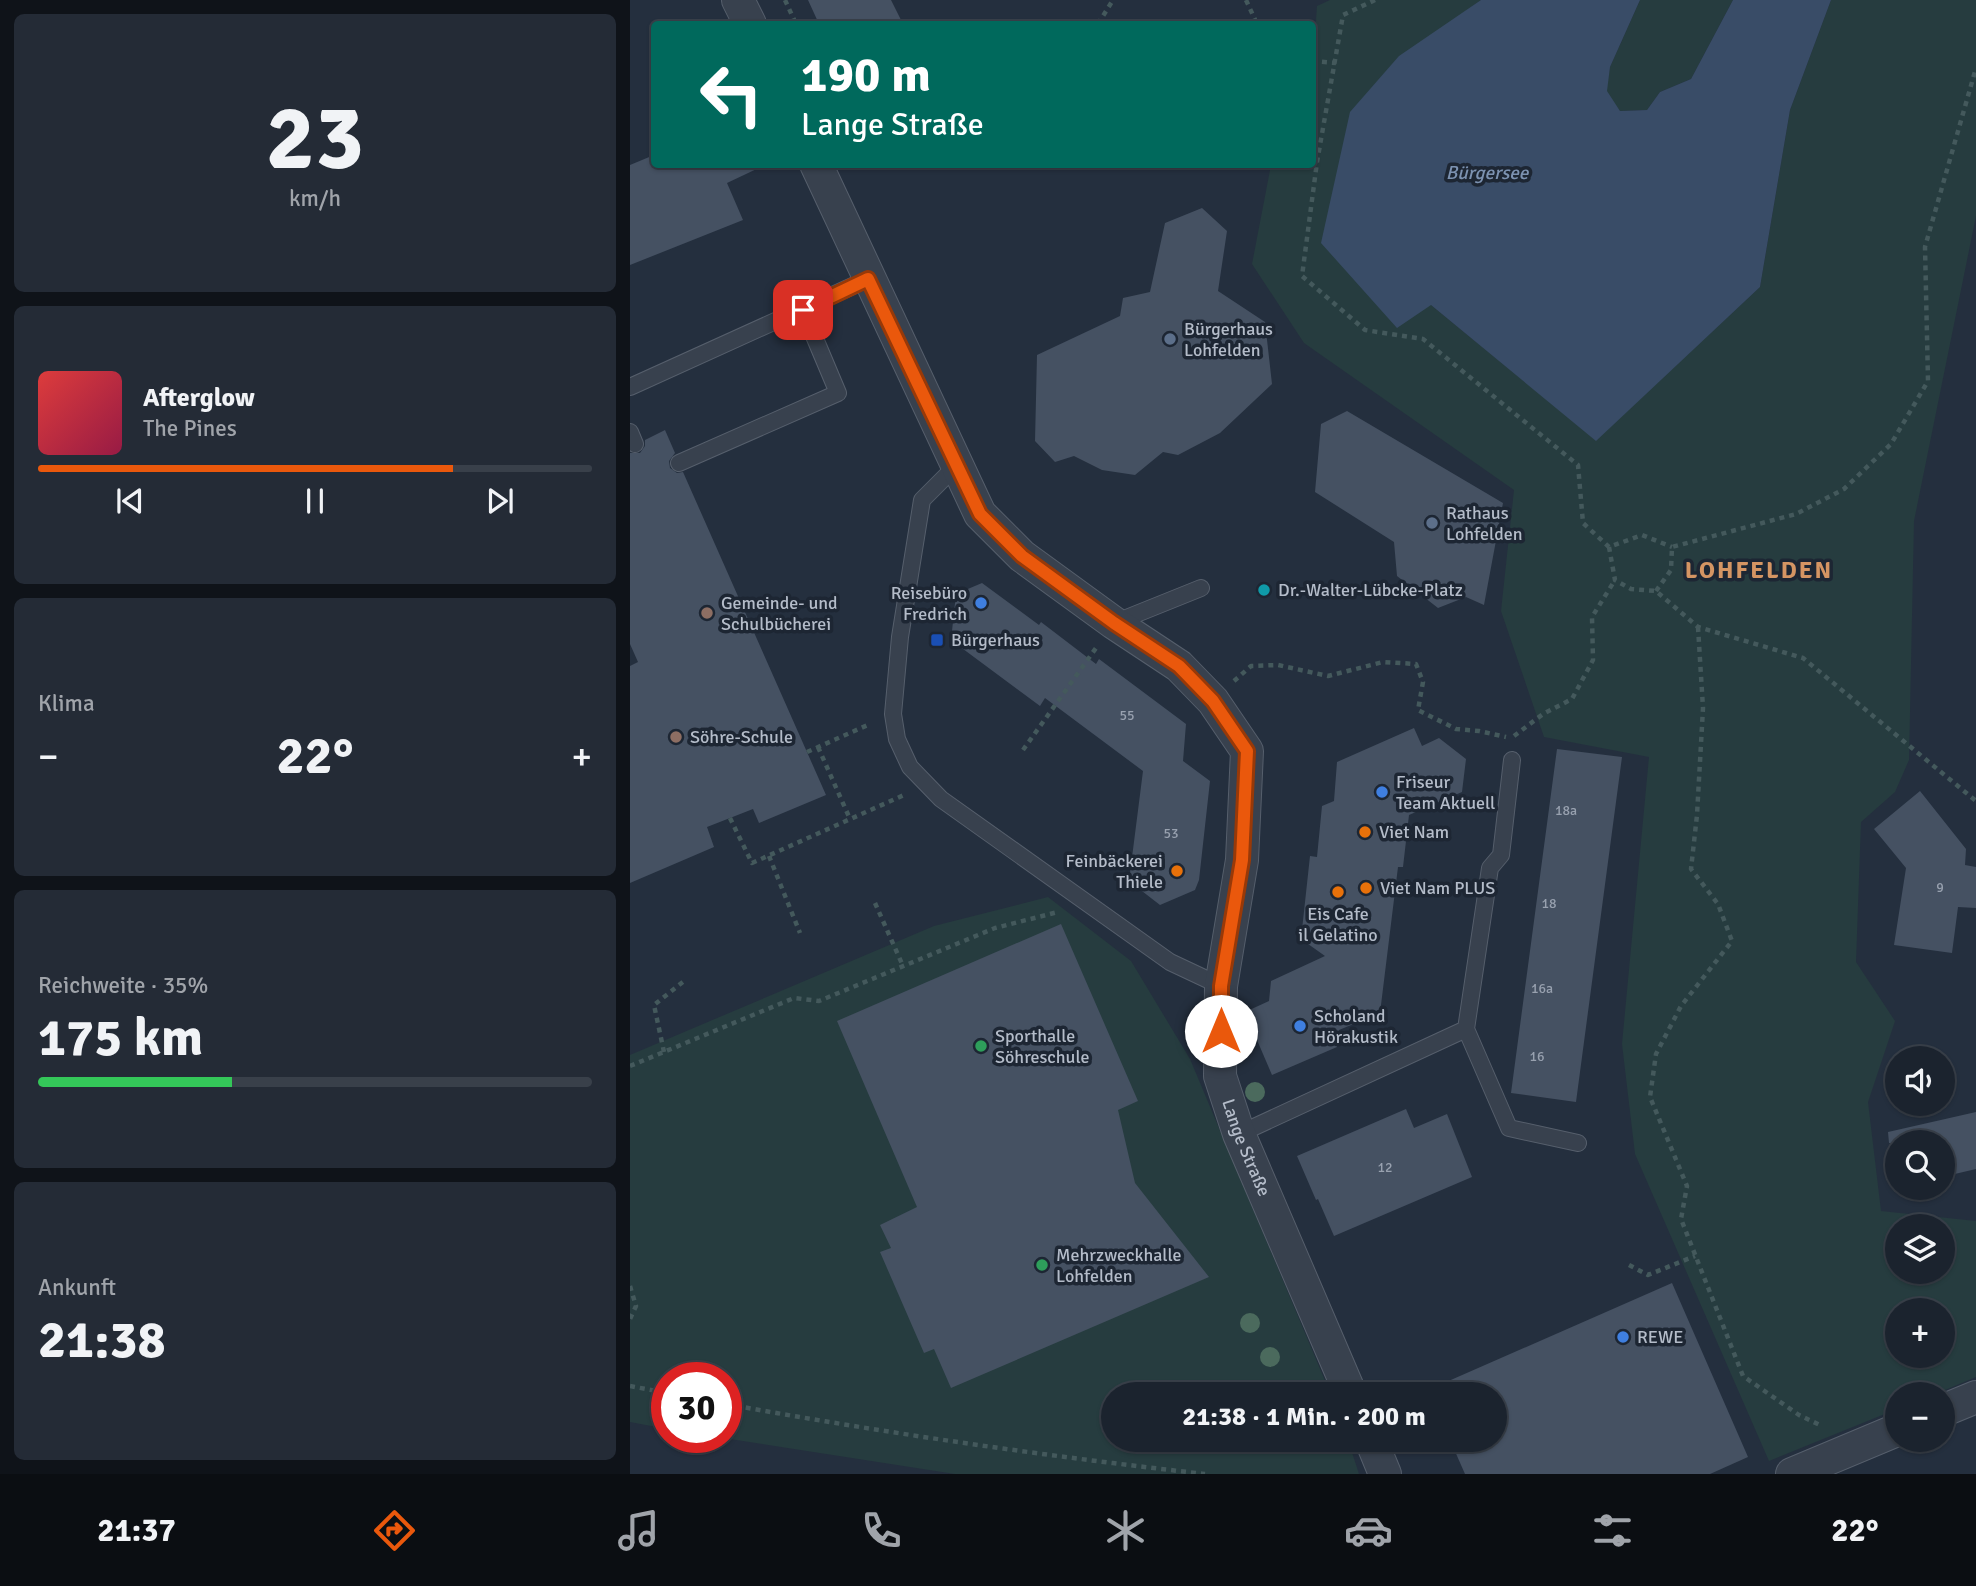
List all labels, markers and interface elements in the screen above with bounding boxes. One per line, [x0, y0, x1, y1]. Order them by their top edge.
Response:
text: 190 m [801, 45, 931, 105]
icon: left [686, 49, 777, 140]
text: 23 [266, 82, 364, 195]
text: Lange Straße [801, 105, 984, 144]
water label: Bürgersee [1446, 161, 1530, 185]
text: km/h [289, 184, 341, 213]
pin [773, 280, 833, 340]
icon: arrive [784, 291, 822, 329]
place label: Bürgerhaus Lohfelden [1184, 318, 1273, 361]
marker: Bürgerhaus Lohfelden [1162, 331, 1178, 347]
text: Afterglow [143, 382, 255, 414]
text: The Pines [143, 414, 237, 443]
icon: previous [111, 482, 149, 520]
icon: pause [296, 482, 334, 520]
icon: next [481, 482, 519, 520]
place label: Rathaus Lohfelden [1446, 502, 1523, 545]
marker: Rathaus Lohfelden [1424, 515, 1440, 531]
district label: LOHFELDEN [1685, 555, 1833, 585]
place label: Dr.-Walter-Lübcke-Platz [1278, 579, 1463, 601]
place label: Reisebüro Fredrich [891, 582, 967, 625]
marker: Dr.-Walter-Lübcke-Platz [1256, 582, 1272, 598]
place label: Gemeinde- und Schulbücherei [721, 592, 838, 635]
marker: Reisebüro Fredrich [973, 595, 989, 611]
marker: Gemeinde- und Schulbücherei [699, 605, 715, 621]
place label: Bürgerhaus [951, 629, 1040, 651]
marker: Bürgerhaus [929, 632, 945, 648]
text: Klima [38, 689, 95, 718]
house number: 55 [1119, 707, 1135, 724]
text: 22° [277, 724, 353, 788]
place label: Söhre-Schule [690, 726, 793, 748]
marker: Söhre-Schule [668, 729, 684, 745]
text: − [38, 733, 59, 780]
text: + [571, 733, 592, 780]
place label: Friseur Team Aktuell [1396, 771, 1495, 814]
marker: Friseur Team Aktuell [1374, 784, 1390, 800]
house number: 18a [1555, 802, 1577, 819]
place label: Viet Nam [1379, 821, 1449, 843]
marker: Viet Nam [1357, 824, 1373, 840]
house number: 53 [1163, 825, 1179, 842]
place label: Feinbäckerei Thiele [1066, 850, 1163, 893]
marker: Feinbäckerei Thiele [1169, 863, 1185, 879]
place label: Viet Nam PLUS [1380, 877, 1495, 899]
house number: 9 [1936, 879, 1944, 896]
marker: Viet Nam PLUS [1358, 880, 1374, 896]
marker: Eis Cafe il Gelatino [1330, 884, 1346, 900]
house number: 18 [1541, 895, 1557, 912]
place label: Eis Cafe il Gelatino [1298, 903, 1378, 946]
text: Reichweite · 35% [38, 971, 208, 1000]
house number: 16a [1531, 980, 1553, 997]
position arrow [1184, 994, 1258, 1068]
place label: Scholand Hörakustik [1314, 1005, 1398, 1048]
text: 175 km [38, 1006, 203, 1070]
marker: Scholand Hörakustik [1292, 1018, 1308, 1034]
place label: Sporthalle Söhreschule [995, 1025, 1090, 1068]
marker: Sporthalle Söhreschule [973, 1038, 989, 1054]
map controls [1885, 1046, 1955, 1452]
button: sound [1885, 1046, 1955, 1116]
house number: 16 [1529, 1048, 1545, 1065]
street label: Lange Straße [1217, 1096, 1275, 1200]
button: search [1885, 1130, 1955, 1200]
house number: 12 [1377, 1159, 1393, 1176]
button: layers [1885, 1214, 1955, 1284]
place label: Mehrzweckhalle Lohfelden [1056, 1244, 1182, 1287]
marker: Mehrzweckhalle Lohfelden [1034, 1257, 1050, 1273]
text: Ankunft [38, 1273, 116, 1302]
button: + [1885, 1298, 1955, 1368]
text: 21:38 [38, 1308, 166, 1372]
place label: REWE [1637, 1326, 1684, 1348]
marker: REWE [1615, 1329, 1631, 1345]
speed limit sign: 30 [651, 1362, 742, 1453]
button: − [1885, 1382, 1955, 1452]
text: 21:38 · 1 Min. · 200 m [1182, 1401, 1426, 1433]
icon: directions [370, 1506, 419, 1555]
icon: music [614, 1506, 663, 1555]
icon: phone [857, 1506, 906, 1555]
icon: climate [1101, 1506, 1150, 1555]
icon: car [1344, 1506, 1393, 1555]
icon: filters [1588, 1506, 1637, 1555]
text: 21:37 [97, 1511, 176, 1550]
text: 22° [1831, 1511, 1879, 1550]

